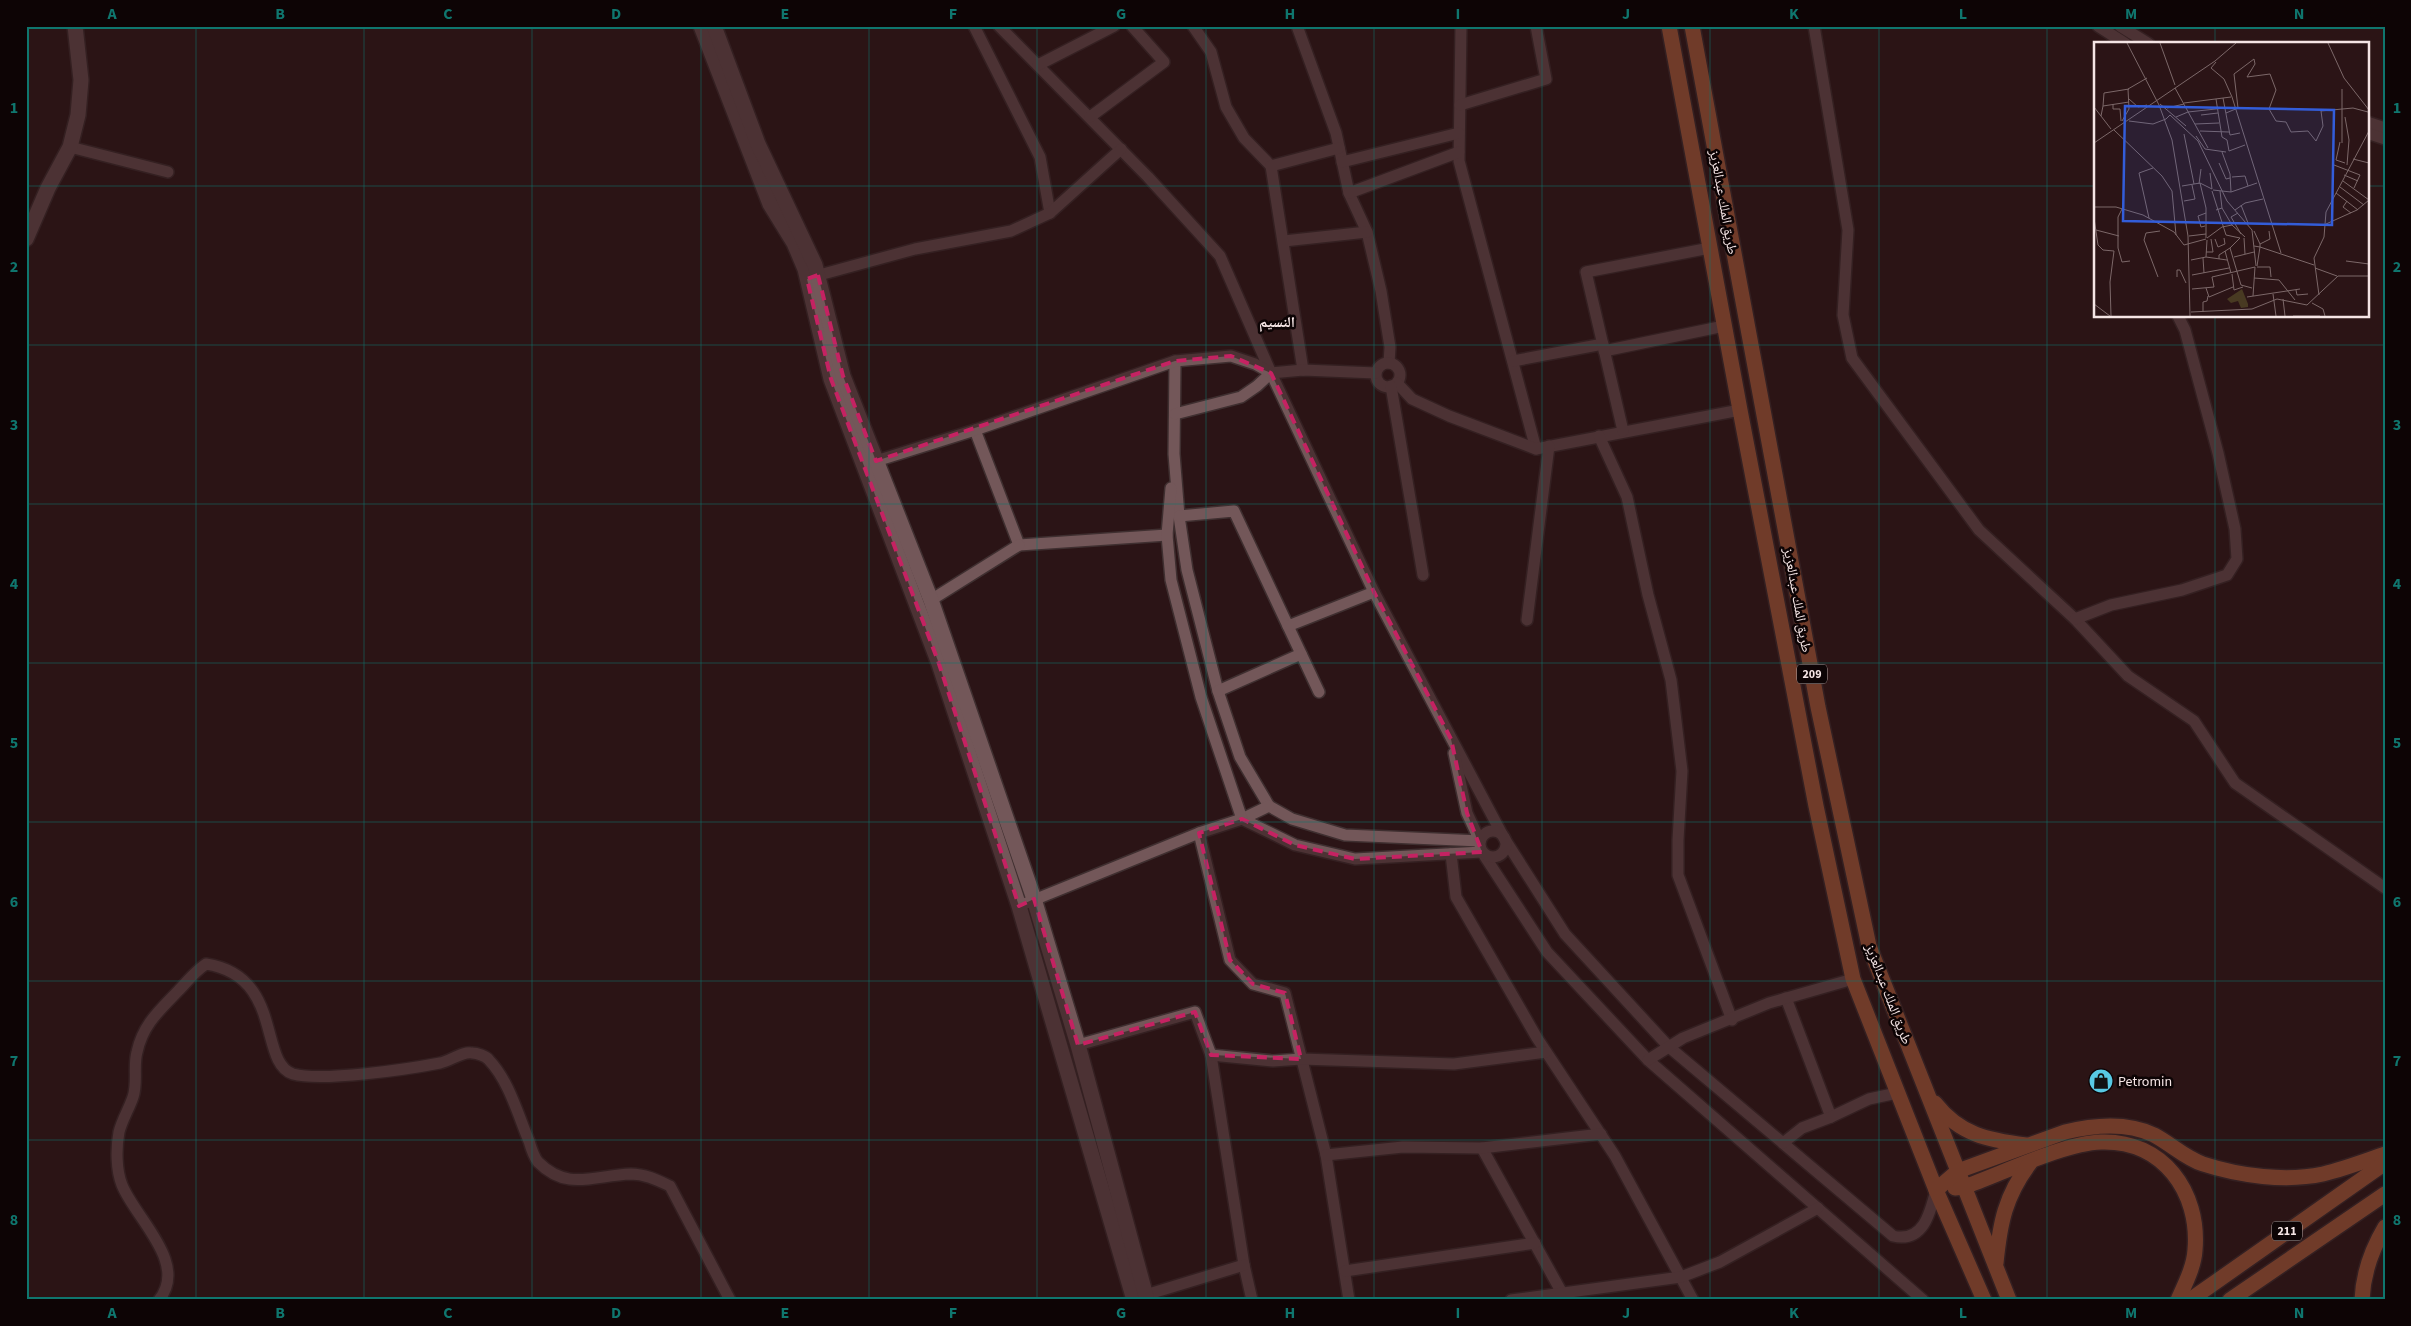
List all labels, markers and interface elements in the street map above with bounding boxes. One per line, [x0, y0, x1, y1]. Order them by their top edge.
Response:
text: A [106, 3, 117, 25]
text: B [275, 3, 285, 25]
text: C [443, 3, 453, 25]
text: D [611, 3, 621, 25]
text: E [781, 3, 789, 25]
text: F [949, 3, 957, 25]
text: G [1116, 3, 1126, 25]
text: H [1285, 3, 1295, 25]
text: I [1456, 3, 1460, 25]
text: J [1622, 3, 1630, 25]
text: K [1789, 3, 1799, 25]
text: L [1959, 3, 1967, 25]
text: M [2125, 3, 2137, 25]
text: N [2294, 3, 2304, 25]
inset map [2094, 42, 2368, 318]
text: 1 [10, 97, 18, 119]
text: 1 [2393, 97, 2401, 119]
street label: طريق الملك عبدالعزيز [1704, 147, 1742, 256]
text: 2 [10, 256, 18, 278]
text: 2 [2393, 256, 2401, 278]
district label: النسيم [1259, 312, 1295, 333]
text: 3 [10, 414, 18, 436]
text: 3 [2393, 414, 2401, 436]
street label: طريق الملك عبدالعزيز [1778, 545, 1816, 654]
text: 4 [10, 573, 19, 595]
text: 4 [2393, 573, 2402, 595]
road number: 209 [1797, 664, 1827, 684]
text: 5 [10, 732, 18, 754]
text: 5 [2393, 732, 2401, 754]
text: 6 [10, 891, 18, 913]
text: 6 [2393, 891, 2401, 913]
street label: طريق الملك عبدالعزيز [1859, 940, 1916, 1047]
text: 7 [10, 1050, 18, 1072]
text: 7 [2393, 1050, 2401, 1072]
shop icon: Petromin [2088, 1068, 2114, 1094]
place label: Petromin [2118, 1072, 2172, 1092]
text: 8 [10, 1209, 18, 1231]
text: 8 [2393, 1209, 2401, 1231]
road number: 211 [2272, 1222, 2302, 1240]
text: A [106, 1302, 117, 1324]
text: B [275, 1302, 285, 1324]
text: C [443, 1302, 453, 1324]
text: D [611, 1302, 621, 1324]
text: E [781, 1302, 789, 1324]
text: F [949, 1302, 957, 1324]
text: G [1116, 1302, 1126, 1324]
text: H [1285, 1302, 1295, 1324]
text: I [1456, 1302, 1460, 1324]
text: J [1622, 1302, 1630, 1324]
text: K [1789, 1302, 1799, 1324]
text: L [1959, 1302, 1967, 1324]
text: M [2125, 1302, 2137, 1324]
text: N [2294, 1302, 2304, 1324]

